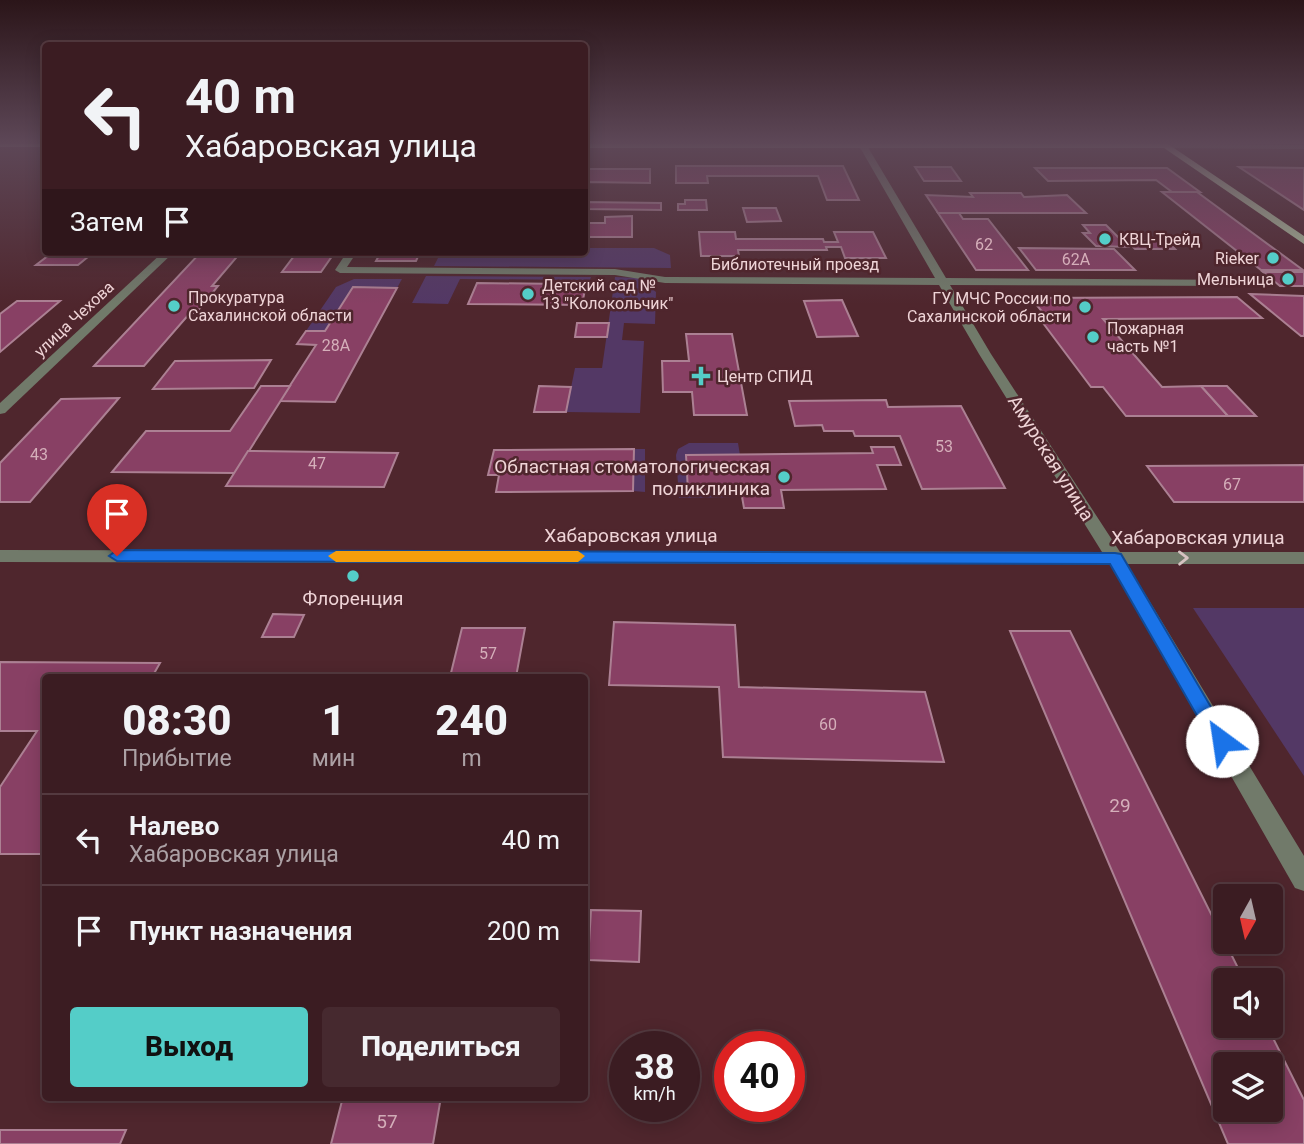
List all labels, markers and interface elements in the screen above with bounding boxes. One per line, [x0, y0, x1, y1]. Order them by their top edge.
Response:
text: 40 m [185, 68, 296, 125]
icon: left [70, 70, 161, 161]
text: Хабаровская улица [185, 127, 477, 165]
icon: arrive [158, 203, 196, 241]
text: Затем [70, 207, 144, 237]
place label: КВЦ-Трейд [1119, 230, 1201, 249]
marker: КВЦ-Трейд [1097, 231, 1113, 247]
house number: 62 [975, 235, 993, 254]
place label: Rieker [1215, 249, 1260, 268]
house number: 62А [1062, 250, 1091, 269]
marker: Rieker [1265, 250, 1281, 266]
street label: Библиотечный проезд [711, 255, 880, 274]
place label: Мельница [1197, 270, 1274, 289]
marker: Мельница [1280, 271, 1296, 287]
place label: Детский сад № 13 "Колокольчик" [542, 276, 673, 313]
street label: улица Чехова [30, 277, 118, 361]
marker: Детский сад № 13 "Колокольчик" [520, 286, 536, 302]
place label: Прокуратура Сахалинской области [188, 288, 352, 325]
place label: ГУ МЧС России по Сахалинской области [907, 289, 1071, 326]
marker: Прокуратура Сахалинской области [166, 298, 182, 314]
marker: ГУ МЧС России по Сахалинской области [1077, 299, 1093, 315]
place label: Пожарная часть №1 [1107, 319, 1184, 356]
marker: Пожарная часть №1 [1085, 329, 1101, 345]
house number: 28А [322, 336, 351, 355]
marker: Центр СПИД [691, 366, 711, 386]
place label: Центр СПИД [717, 367, 813, 386]
street label: Амурская улица [1003, 391, 1099, 525]
house number: 53 [935, 437, 953, 456]
house number: 43 [30, 445, 48, 464]
house number: 47 [308, 454, 326, 473]
place label: Областная стоматологическая поликлиника [494, 455, 770, 500]
marker: Областная стоматологическая поликлиника [776, 469, 792, 485]
house number: 67 [1223, 475, 1241, 494]
pin [87, 484, 147, 556]
icon: arrive [98, 495, 136, 533]
street label: Хабаровская улица [544, 524, 718, 547]
street label: Хабаровская улица [1111, 526, 1285, 549]
one-way arrow [1179, 550, 1189, 566]
marker: Флоренция [345, 568, 361, 584]
place label: Флоренция [303, 587, 403, 610]
house number: 57 [479, 644, 497, 663]
text: 08:30 [122, 696, 231, 745]
text: 1 [321, 696, 346, 745]
text: 240 [435, 696, 508, 745]
position arrow [1185, 704, 1259, 778]
house number: 60 [819, 715, 837, 734]
text: Прибытие [122, 745, 232, 772]
text: мин [312, 745, 355, 772]
text: m [462, 745, 482, 772]
house number: 29 [1109, 794, 1131, 817]
text: Налево [129, 811, 219, 841]
icon: left [70, 821, 108, 859]
text: 40 m [502, 825, 560, 855]
text: Хабаровская улица [129, 841, 339, 868]
north arrow [1213, 884, 1283, 954]
map controls [1213, 884, 1283, 1122]
icon: arrive [70, 912, 108, 950]
text: Пункт назначения [129, 916, 353, 946]
text: 200 m [487, 916, 560, 946]
button: sound [1213, 968, 1283, 1038]
button: Выход [70, 1007, 308, 1087]
button: Поделиться [322, 1007, 560, 1087]
speed limit sign: 40 [714, 1031, 805, 1122]
text: 38 [634, 1047, 675, 1088]
button: layers [1213, 1052, 1283, 1122]
text: km/h [633, 1083, 676, 1104]
house number: 57 [376, 1110, 398, 1133]

